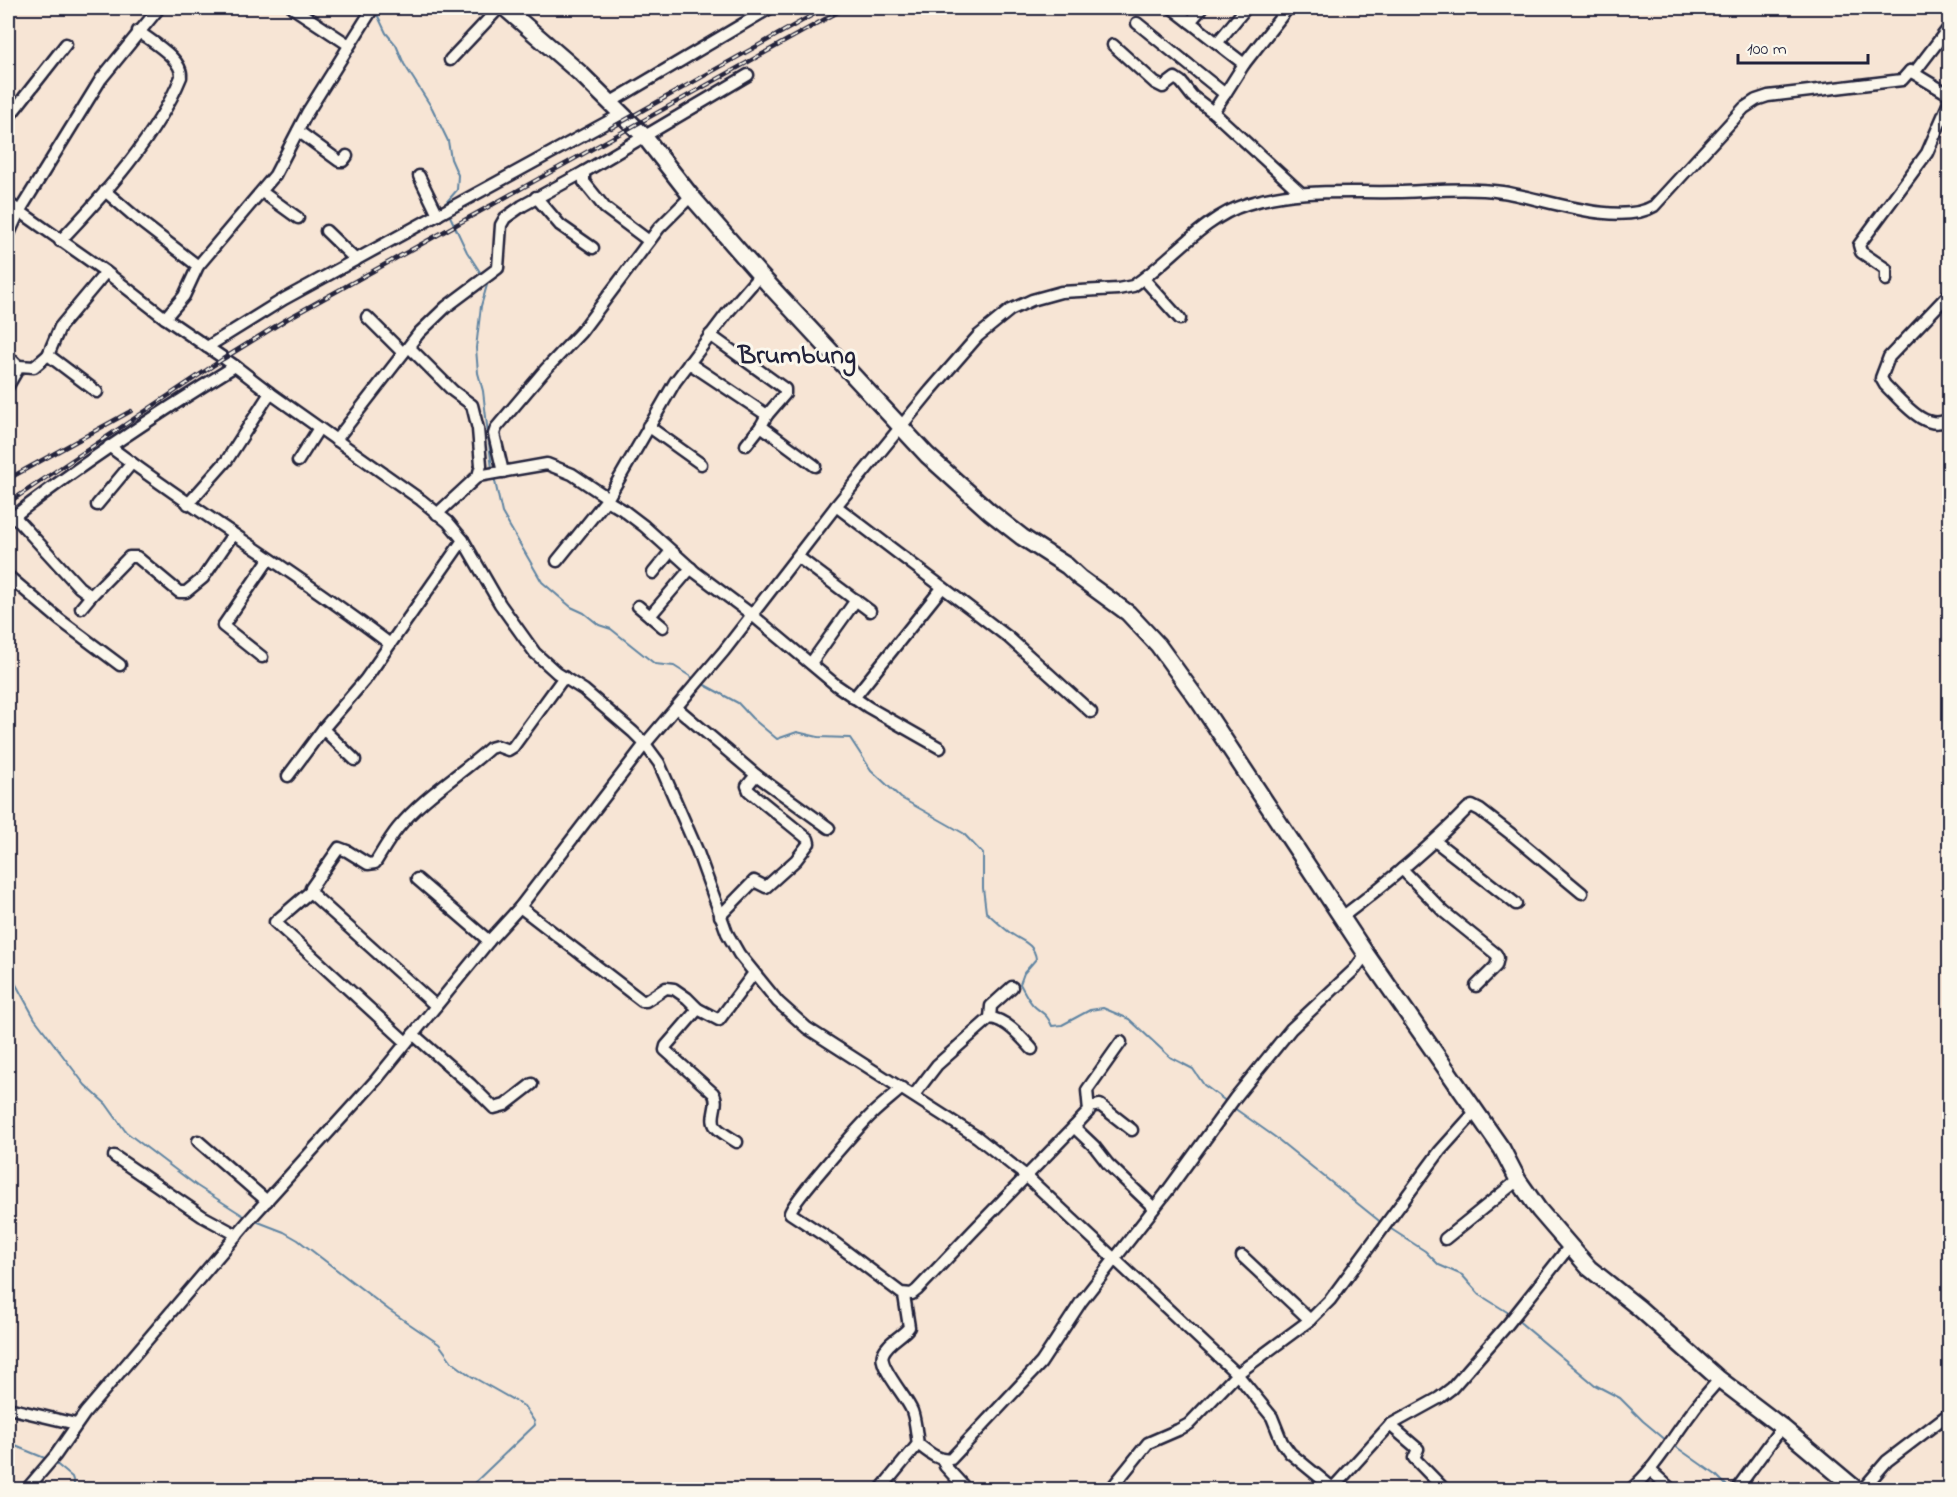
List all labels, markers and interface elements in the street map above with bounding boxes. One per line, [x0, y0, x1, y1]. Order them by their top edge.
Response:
scale bar [1738, 27, 1868, 65]
text: 100 m [1747, 37, 1787, 63]
district label: Brumbung [736, 337, 856, 377]

